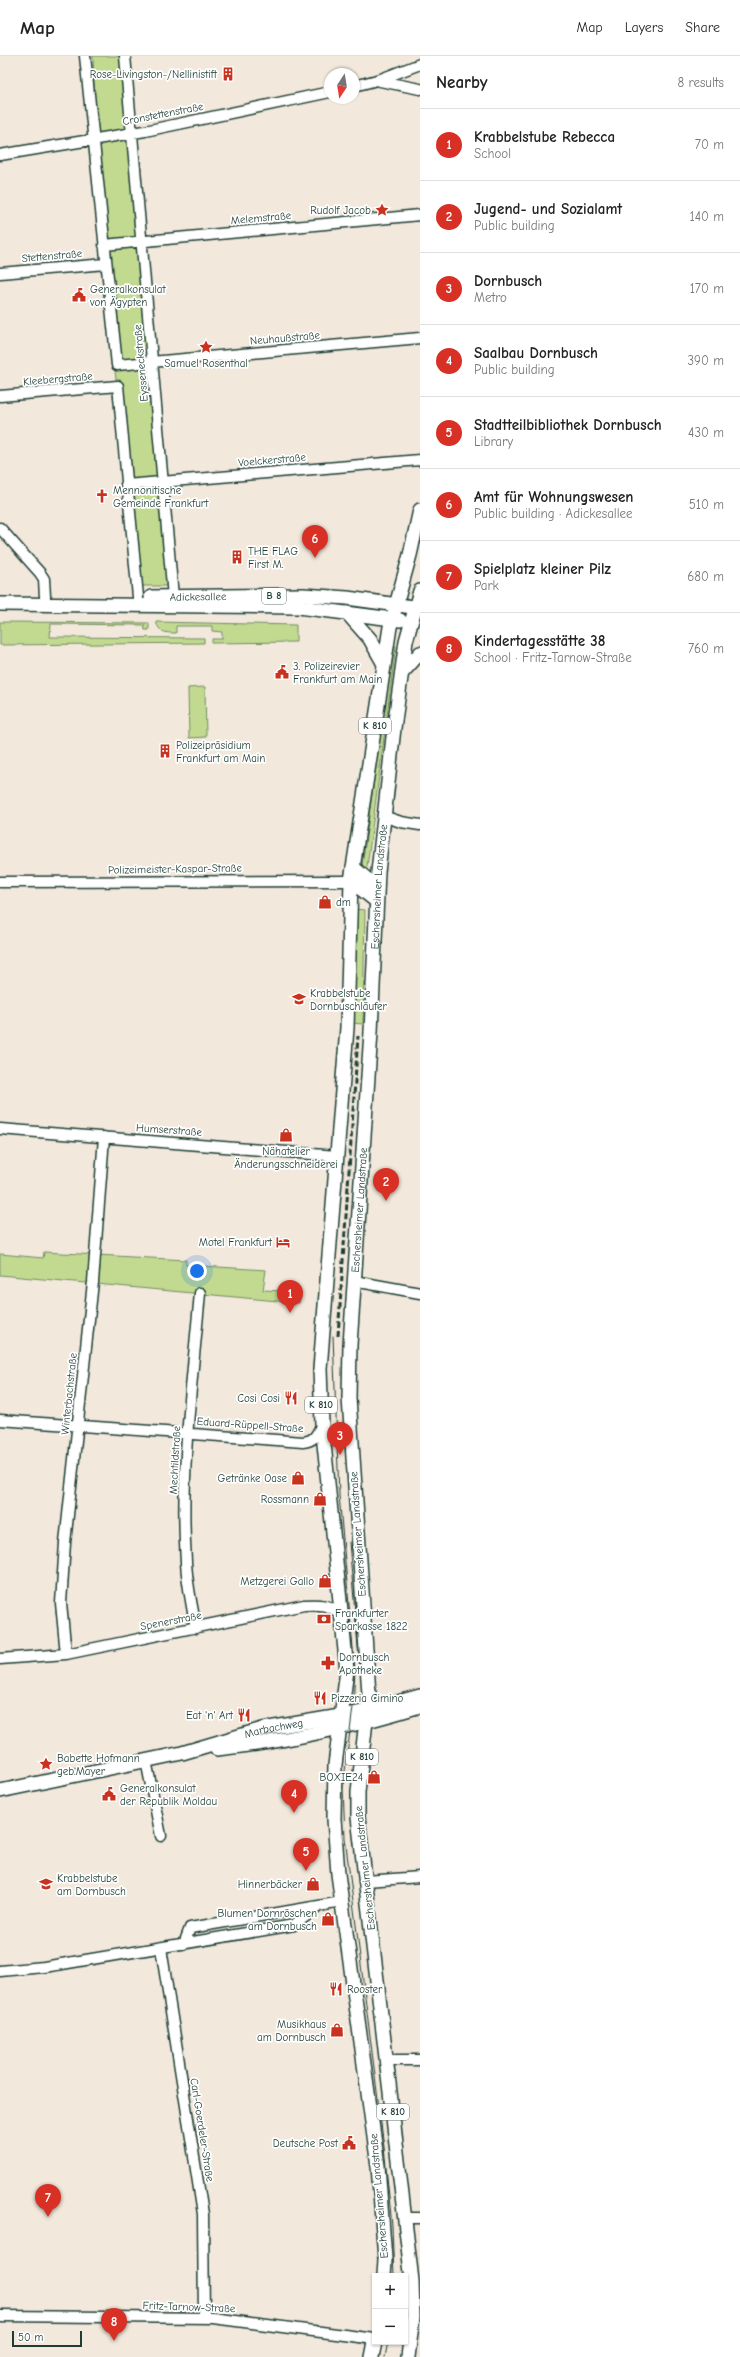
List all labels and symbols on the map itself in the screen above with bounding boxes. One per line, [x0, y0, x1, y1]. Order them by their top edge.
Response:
building icon: Rose-Livingston-/Nellinistift [220, 66, 236, 82]
place label: Rose-Livingston-/Nellinistift [90, 68, 218, 81]
north arrow [324, 68, 360, 104]
street label: Cronstettenstraße [121, 100, 205, 128]
place icon: Rudolf Jacob [374, 202, 390, 218]
place label: Rudolf Jacob [310, 204, 371, 217]
street label: Melemstraße [230, 209, 292, 227]
street label: Stettenstraße [21, 247, 83, 265]
place label: Generalkonsulat von Ägypten [89, 283, 167, 309]
public building icon: Generalkonsulat von Ägypten [71, 287, 87, 303]
street label: Eysseneckstraße [131, 323, 151, 402]
street label: Neuhaußstraße [249, 328, 321, 348]
place icon: Samuel Rosenthal [198, 339, 214, 355]
place label: Samuel Rosenthal [164, 357, 248, 370]
street label: Kleebergstraße [23, 369, 94, 389]
street label: Voelckerstraße [238, 451, 307, 469]
place label: Mennonitische Gemeinde Frankfurt [113, 484, 209, 510]
church icon: Mennonitische Gemeinde Frankfurt [94, 488, 110, 504]
pin: 6 [302, 525, 328, 558]
place label: THE FLAG First M. [248, 545, 298, 571]
building icon: THE FLAG First M. [229, 549, 245, 565]
road number: B 8 [262, 588, 286, 604]
street label: Adickesallee [170, 590, 227, 603]
place label: 3. Polizeirevier Frankfurt am Main [293, 660, 382, 686]
public building icon: 3. Polizeirevier Frankfurt am Main [274, 664, 290, 680]
road number: K 810 [359, 718, 391, 734]
place label: Polizeipräsidium Frankfurt am Main [176, 739, 265, 765]
building icon: Polizeipräsidium Frankfurt am Main [157, 743, 173, 759]
street label: Eschersheimer Landstraße [368, 823, 390, 949]
street label: Polizeimeister-Kaspar-Straße [108, 861, 243, 877]
shop icon: dm [317, 894, 333, 910]
place label: dm [336, 896, 351, 909]
place label: Krabbelstube Dornbuschläufer [310, 987, 388, 1013]
school or university icon: Krabbelstube Dornbuschläufer [291, 991, 307, 1007]
street label: Humserstraße [136, 1121, 203, 1139]
shop icon: Nähatelier Änderungsschneiderei [278, 1127, 294, 1143]
place label: Nähatelier Änderungsschneiderei [234, 1145, 338, 1171]
street label: Eschersheimer Landstraße [348, 1147, 370, 1273]
pin: 2 [373, 1168, 399, 1201]
hotel icon: Motel Frankfurt [275, 1234, 291, 1250]
place label: Motel Frankfurt [199, 1236, 273, 1249]
your location [187, 1261, 207, 1281]
pin: 1 [277, 1280, 303, 1313]
street label: Winterbachstraße [58, 1352, 80, 1436]
restaurant icon: Cosi Cosi [283, 1390, 299, 1406]
place label: Cosi Cosi [237, 1392, 280, 1405]
road number: K 810 [305, 1397, 337, 1413]
street label: Eduard-Rüppell-Straße [196, 1415, 304, 1435]
pin: 3 [327, 1422, 353, 1455]
street label: Mechtildstraße [167, 1425, 183, 1495]
shop icon: Getränke Oase [290, 1470, 306, 1486]
street label: Eschersheimer Landstraße [347, 1471, 369, 1597]
place label: Getränke Oase [218, 1472, 287, 1485]
shop icon: Rossmann [312, 1491, 328, 1507]
place label: Rossmann [261, 1493, 309, 1506]
shop icon: Metzgerei Gallo [317, 1573, 333, 1589]
place label: Metzgerei Gallo [240, 1575, 314, 1588]
place label: Frankfurter Sparkasse 1822 [335, 1607, 408, 1633]
street label: Spenerstraße [139, 1609, 203, 1633]
bank icon: Frankfurter Sparkasse 1822 [316, 1611, 332, 1627]
place label: Dornbusch Apotheke [339, 1651, 390, 1677]
pharmacy icon: Dornbusch Apotheke [320, 1655, 336, 1671]
restaurant icon: Pizzeria Cimino [312, 1690, 328, 1706]
place label: Pizzeria Cimino [331, 1692, 404, 1705]
restaurant icon: Eat 'n' Art [236, 1707, 252, 1723]
place label: Eat 'n' Art [186, 1709, 234, 1722]
street label: Marbachweg [243, 1716, 304, 1741]
road number: K 810 [346, 1749, 378, 1765]
place label: Babette Hofmann geb.Mayer [57, 1752, 140, 1778]
place icon: Babette Hofmann geb.Mayer [38, 1756, 54, 1772]
shop icon: BOXIE24 [366, 1769, 382, 1785]
place label: BOXIE24 [320, 1771, 363, 1784]
pin: 4 [281, 1780, 307, 1813]
place label: Generalkonsulat der Republik Moldau [120, 1782, 217, 1808]
public building icon: Generalkonsulat der Republik Moldau [101, 1786, 117, 1802]
street label: Eschersheimer Landstraße [352, 1805, 378, 1931]
pin: 5 [293, 1838, 319, 1871]
place label: Krabbelstube am Dornbusch [57, 1872, 126, 1898]
school or university icon: Krabbelstube am Dornbusch [38, 1876, 54, 1892]
shop icon: Hinnerbäcker [305, 1876, 321, 1892]
place label: Hinnerbäcker [238, 1878, 303, 1891]
place label: Blumen Dornröschen am Dornbusch [217, 1907, 317, 1933]
shop icon: Blumen Dornröschen am Dornbusch [320, 1911, 336, 1927]
restaurant icon: Rooster [328, 1981, 344, 1997]
place label: Rooster [347, 1983, 383, 1996]
place label: Musikhaus am Dornbusch [257, 2018, 326, 2044]
shop icon: Musikhaus am Dornbusch [329, 2022, 345, 2038]
street label: Carl-Goerdeler-Straße [187, 2077, 217, 2183]
road number: K 810 [377, 2104, 409, 2120]
street label: Eschersheimer Landstraße [367, 2133, 391, 2259]
public building icon: Deutsche Post [341, 2135, 357, 2151]
place label: Deutsche Post [273, 2137, 339, 2150]
pin: 7 [35, 2184, 61, 2217]
street label: Fritz-Tarnow-Straße [142, 2299, 236, 2315]
pin: 8 [101, 2308, 127, 2341]
scale bar [12, 2329, 82, 2348]

